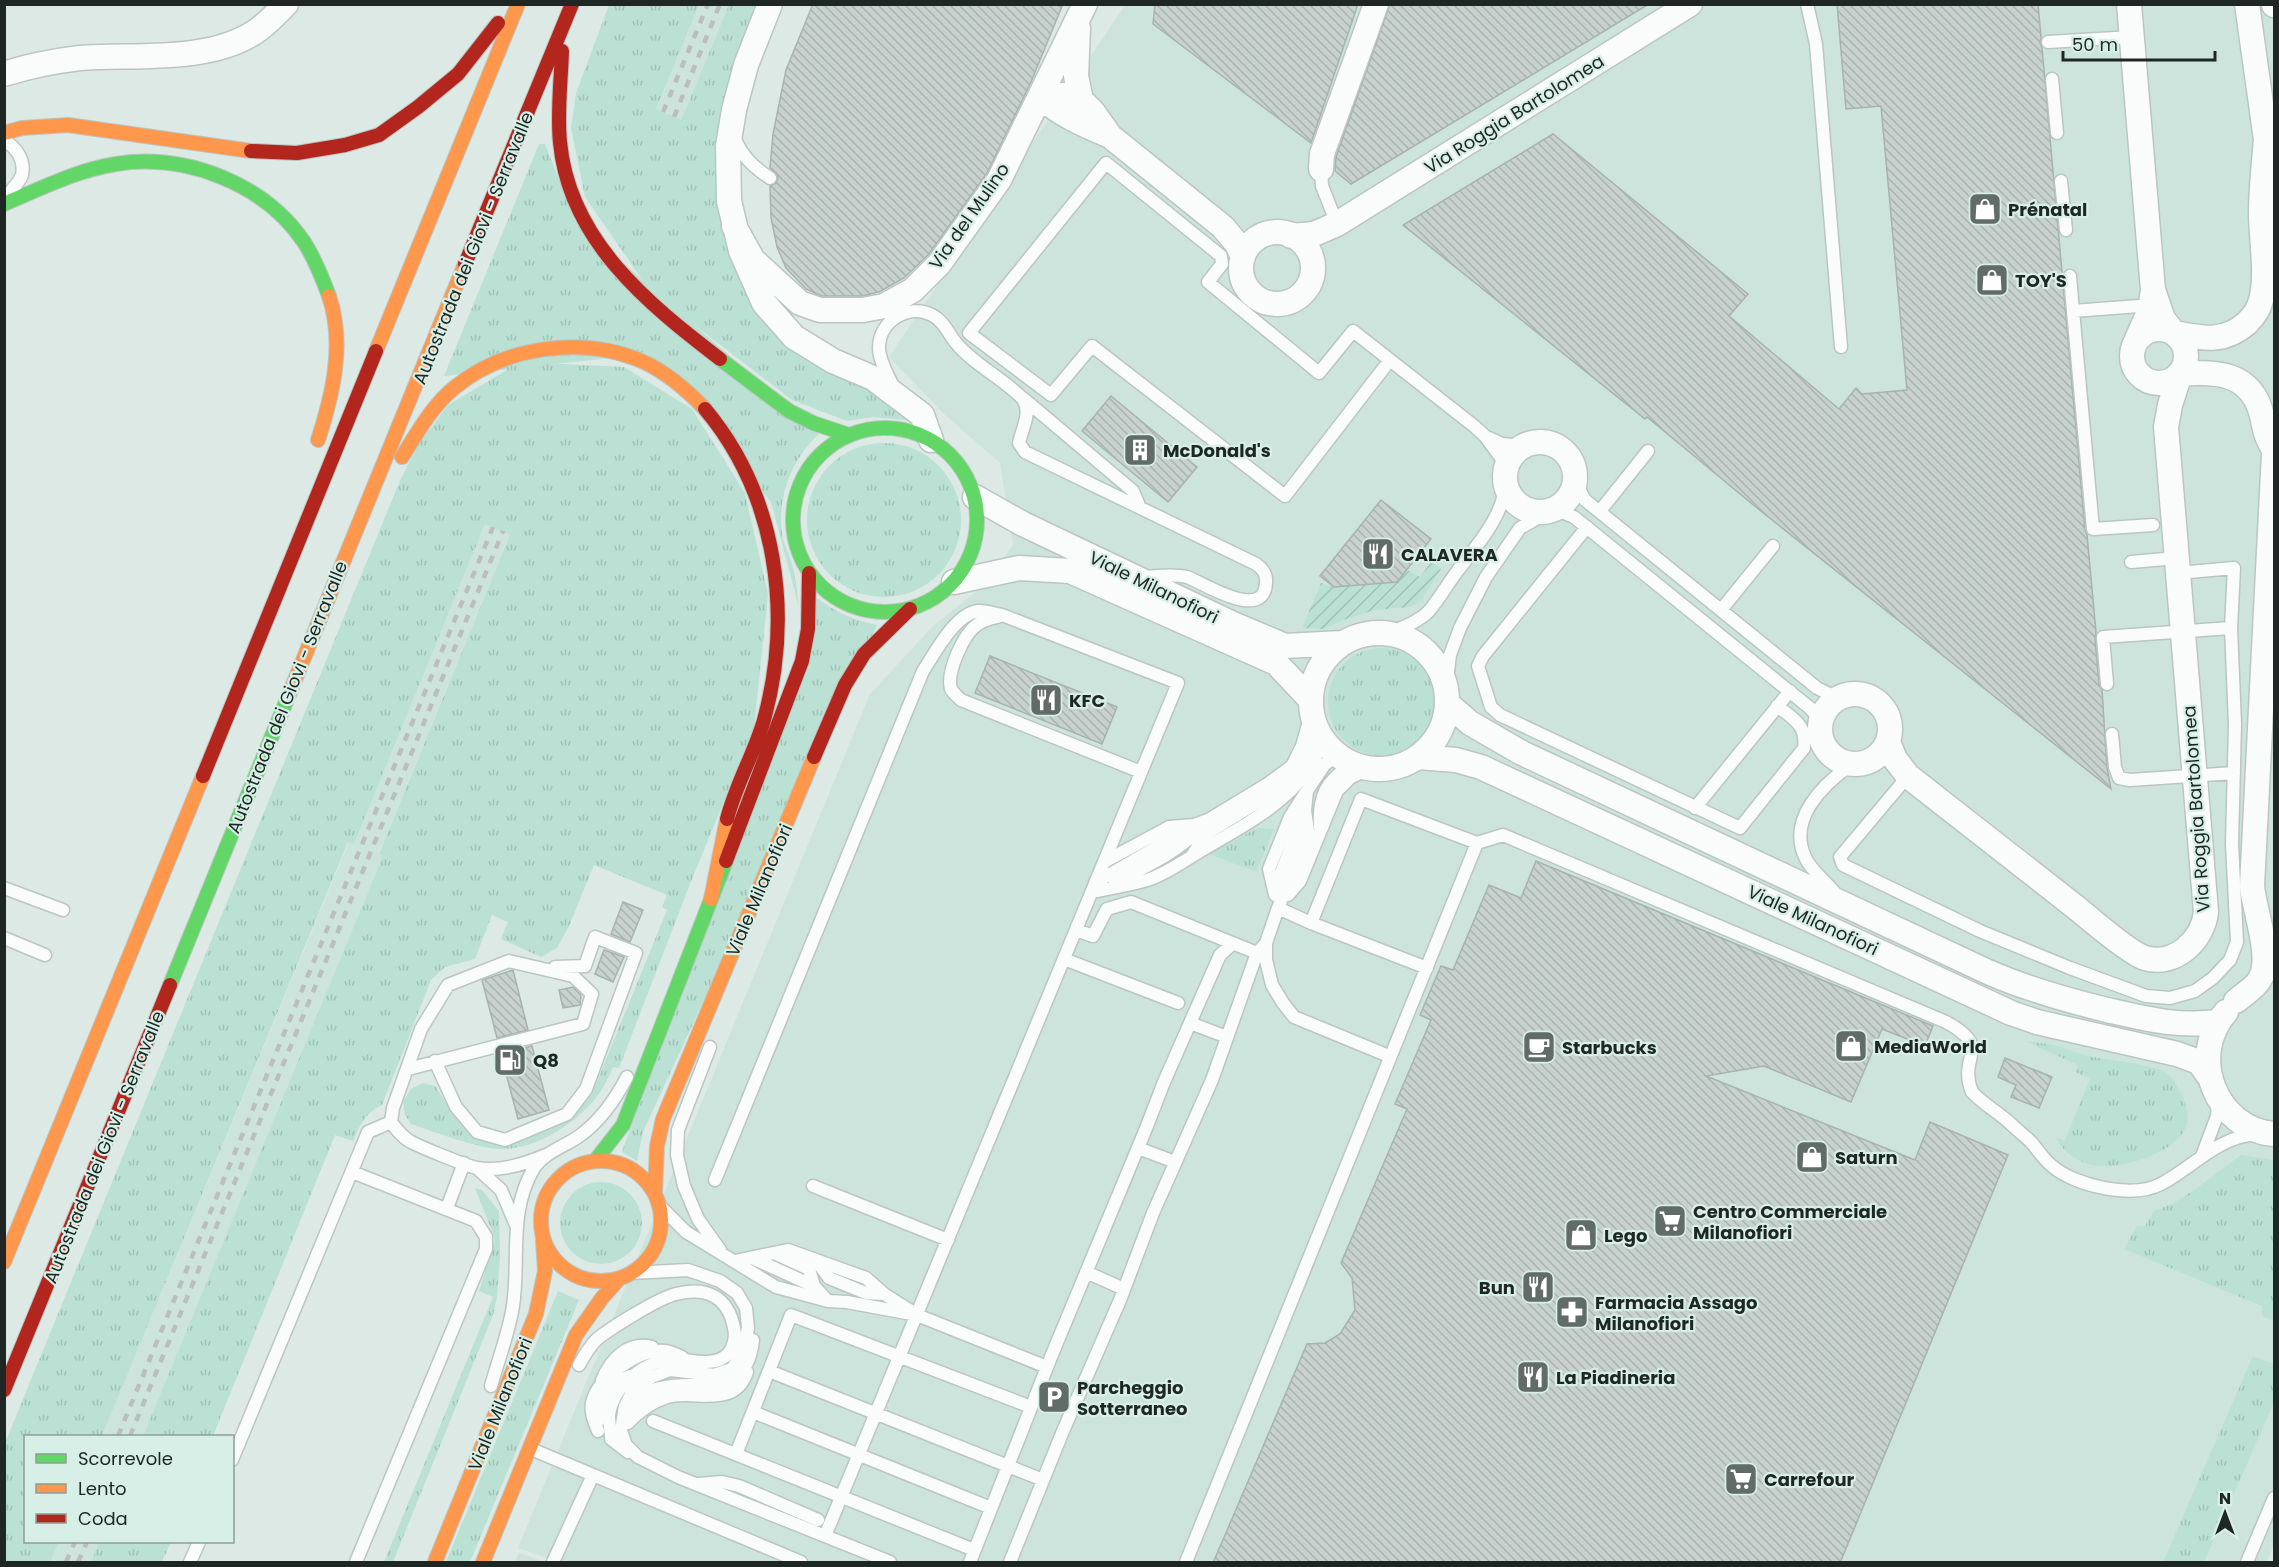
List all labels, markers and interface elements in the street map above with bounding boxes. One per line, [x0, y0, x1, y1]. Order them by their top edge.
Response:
scale bar [2063, 24, 2214, 62]
text: 50 m [2072, 32, 2118, 57]
street label: Via Roggia Bartolomea [1419, 48, 1609, 180]
street label: Autostrada dei Giovi - Serravalle [407, 108, 539, 388]
street label: Via del Mulino [923, 158, 1015, 274]
shop icon: Prénatal [1967, 191, 2003, 227]
place label: Prénatal [2008, 197, 2087, 222]
shop icon: TOY'S [1974, 262, 2010, 298]
place label: TOY'S [2015, 268, 2067, 293]
building icon: McDonald's [1122, 432, 1158, 468]
place label: McDonald's [1163, 438, 1271, 463]
restaurant icon: CALAVERA [1360, 536, 1396, 572]
place label: CALAVERA [1401, 542, 1498, 567]
street label: Viale Milanofiori [1085, 545, 1223, 629]
street label: Autostrada dei Giovi - Serravalle [221, 557, 353, 837]
restaurant icon: KFC [1028, 682, 1064, 718]
place label: KFC [1069, 688, 1105, 713]
street label: Via Roggia Bartolomea [2176, 705, 2216, 913]
street label: Viale Milanofiori [720, 820, 798, 960]
street label: Viale Milanofiori [1743, 879, 1883, 961]
street label: Autostrada dei Giovi - Serravalle [38, 1007, 170, 1287]
shop icon: MediaWorld [1833, 1028, 1869, 1064]
cafe icon: Starbucks [1521, 1029, 1557, 1065]
place label: MediaWorld [1874, 1034, 1987, 1059]
place label: Starbucks [1562, 1035, 1657, 1060]
fuel station icon: Q8 [492, 1042, 528, 1078]
place label: Q8 [533, 1048, 559, 1073]
shop icon: Saturn [1794, 1139, 1830, 1175]
place label: Saturn [1835, 1145, 1898, 1170]
place label: Centro Commerciale Milanofiori [1693, 1199, 1887, 1245]
supermarket icon: Centro Commerciale Milanofiori [1652, 1203, 1688, 1239]
shop icon: Lego [1563, 1217, 1599, 1253]
place label: Lego [1604, 1223, 1647, 1248]
restaurant icon: Bun [1520, 1269, 1556, 1305]
place label: Bun [1479, 1275, 1515, 1300]
place label: Farmacia Assago Milanofiori [1595, 1290, 1758, 1336]
pharmacy icon: Farmacia Assago Milanofiori [1554, 1294, 1590, 1330]
street label: Viale Milanofiori [462, 1334, 538, 1474]
restaurant icon: La Piadineria [1515, 1359, 1551, 1395]
place label: La Piadineria [1556, 1365, 1675, 1390]
place label: Parcheggio Sotterraneo [1077, 1375, 1188, 1421]
parking icon: Parcheggio Sotterraneo [1036, 1379, 1072, 1415]
legend [24, 1435, 234, 1543]
text: Scorrevole [78, 1446, 173, 1471]
supermarket icon: Carrefour [1723, 1461, 1759, 1497]
place label: Carrefour [1764, 1467, 1855, 1492]
text: Lento [78, 1476, 127, 1501]
north arrow [2195, 1483, 2255, 1543]
text: N [2219, 1487, 2231, 1510]
text: Coda [78, 1506, 128, 1531]

